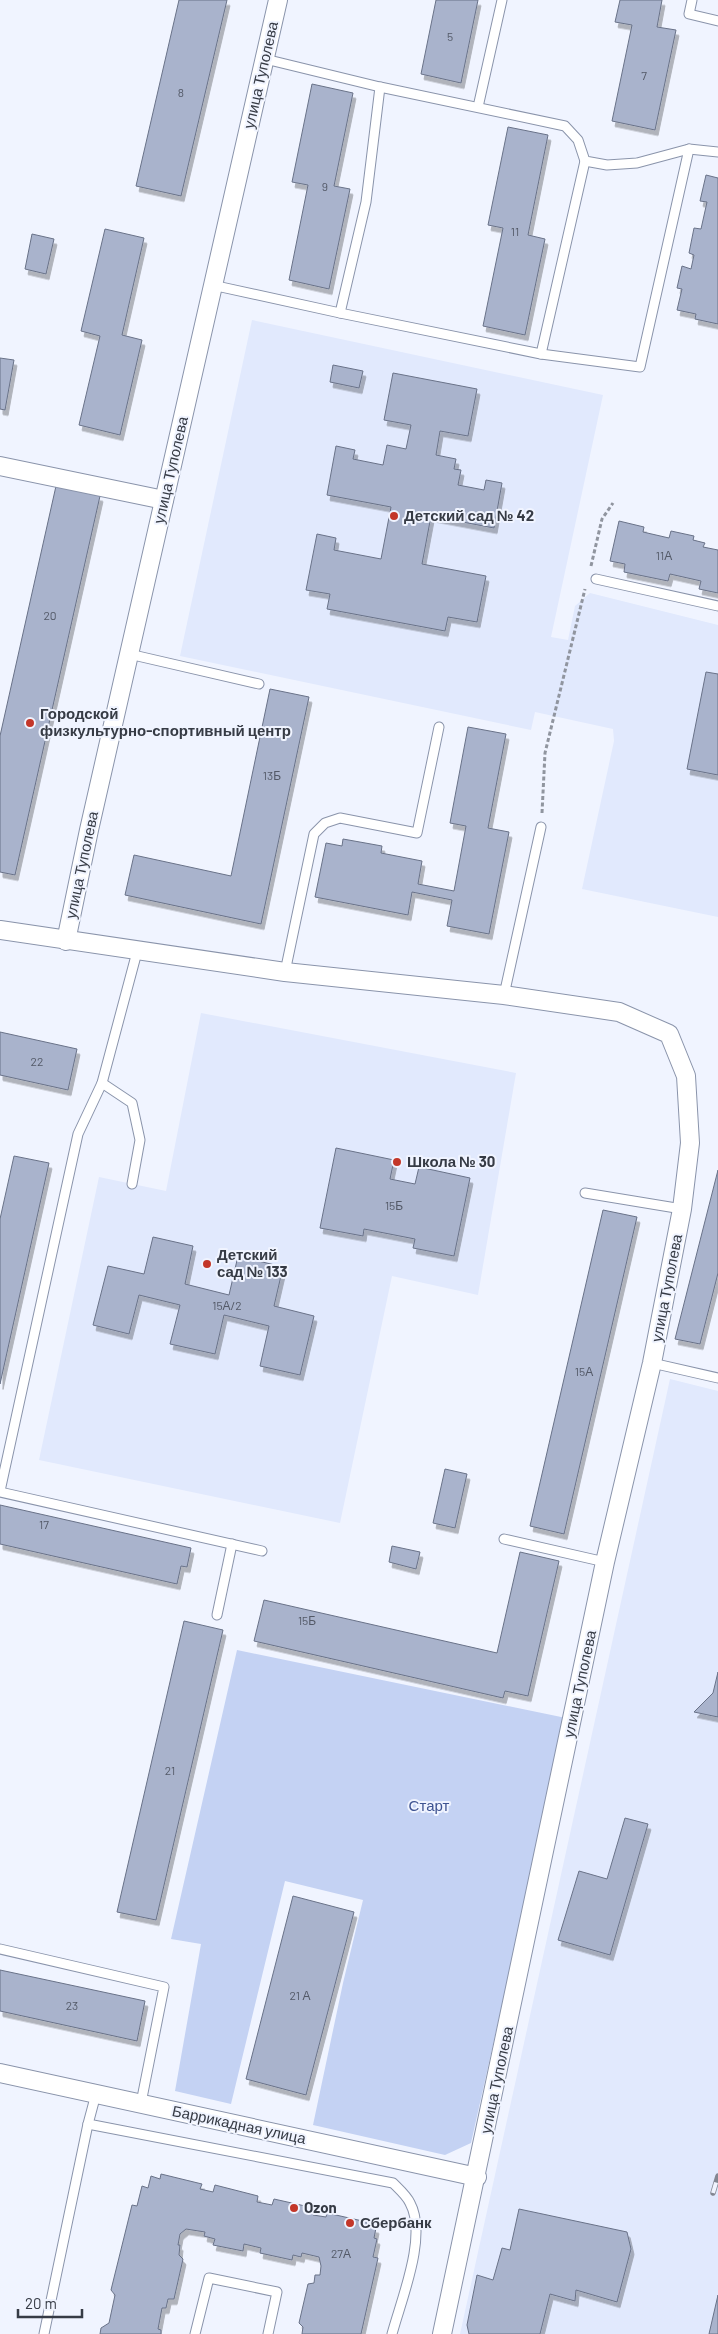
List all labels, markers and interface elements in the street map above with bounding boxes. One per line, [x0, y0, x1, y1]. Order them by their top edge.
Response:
street label: улица Туполева [239, 19, 281, 130]
house number: 5 [447, 29, 453, 43]
house number: 7 [641, 68, 647, 82]
house number: 8 [178, 85, 184, 99]
house number: 9 [322, 179, 328, 193]
house number: 11 [511, 224, 519, 238]
street label: улица Туполева [149, 414, 191, 525]
place label: Детский сад № 42 [404, 506, 534, 524]
marker: Детский сад № 42 [388, 510, 400, 522]
house number: 11А [656, 548, 672, 562]
house number: 20 [43, 608, 57, 622]
place label: Городской физкультурно-спортивный центр [40, 704, 291, 739]
marker: Городской физкультурно-спортивный центр [24, 717, 36, 729]
house number: 13Б [263, 768, 281, 782]
street label: улица Туполева [61, 809, 101, 920]
house number: 22 [31, 1054, 43, 1068]
place label: Школа № 30 [407, 1152, 495, 1170]
marker: Школа № 30 [391, 1156, 403, 1168]
house number: 15Б [385, 1198, 403, 1212]
street label: улица Туполева [647, 1232, 685, 1343]
place label: Детский сад № 133 [217, 1245, 288, 1280]
marker: Детский сад № 133 [201, 1258, 213, 1270]
house number: 15А/2 [212, 1298, 242, 1312]
house number: 15А [575, 1364, 593, 1378]
house number: 17 [39, 1517, 49, 1531]
house number: 15Б [298, 1613, 316, 1627]
street label: улица Туполева [559, 1628, 599, 1739]
house number: 21 [165, 1763, 175, 1777]
park label: Старт [409, 1796, 450, 1814]
house number: 21 А [290, 1988, 310, 2002]
house number: 23 [66, 1998, 78, 2012]
street label: улица Туполева [476, 2024, 516, 2135]
street label: Баррикадная улица [171, 2101, 308, 2147]
place label: Ozon [304, 2198, 337, 2216]
marker: Ozon [288, 2202, 300, 2214]
place label: Сбербанк [360, 2213, 432, 2231]
marker: Сбербанк [344, 2217, 356, 2229]
house number: 27А [331, 2246, 351, 2260]
scale bar [18, 2286, 81, 2318]
text: 20 m [25, 2294, 57, 2312]

